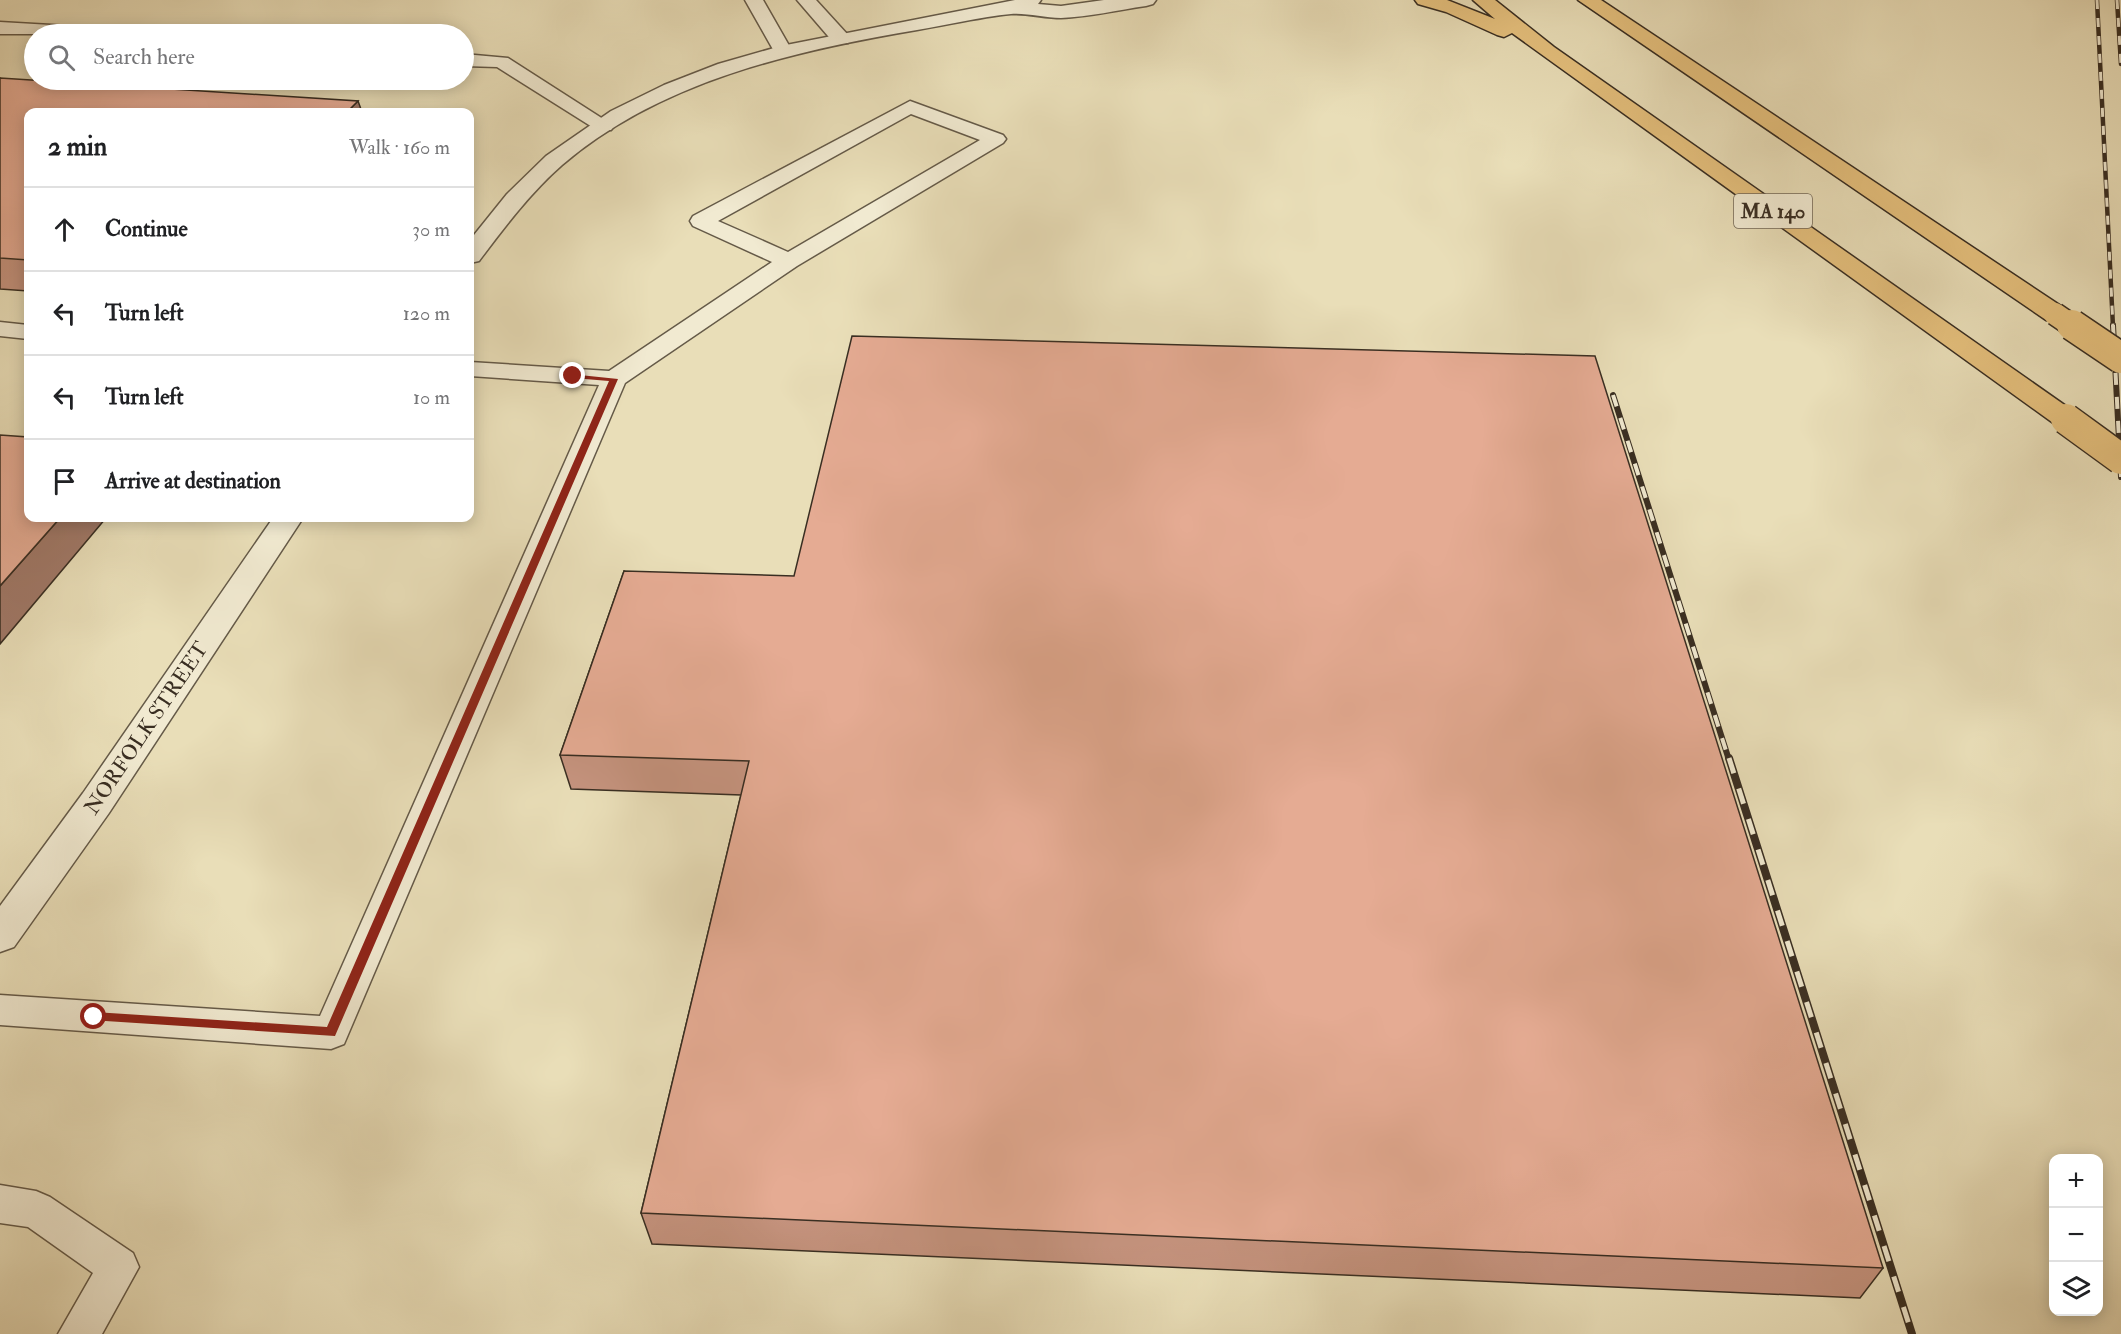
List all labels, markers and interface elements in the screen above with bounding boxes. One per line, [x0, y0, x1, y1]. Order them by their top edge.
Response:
search box [24, 24, 474, 90]
icon: search [45, 41, 78, 74]
text: Search here [93, 43, 195, 71]
text: 2 min [48, 131, 107, 163]
text: Walk · 160 m [349, 135, 450, 160]
road number: MA 140 [1734, 194, 1812, 228]
icon: ahead [48, 213, 81, 246]
text: Continue [105, 215, 188, 243]
text: 30 m [412, 217, 450, 242]
icon: left [48, 297, 81, 330]
text: Turn left [105, 299, 184, 327]
text: 120 m [403, 301, 450, 326]
route end [559, 362, 585, 388]
icon: left [48, 381, 81, 414]
text: Turn left [105, 383, 184, 411]
text: 10 m [413, 385, 450, 410]
icon: arrive [48, 465, 81, 498]
text: Arrive at destination [105, 467, 281, 495]
street label: NORFOLK STREET [78, 636, 215, 820]
route start [80, 1003, 106, 1029]
map controls [2049, 1154, 2103, 1316]
button: + [2049, 1154, 2103, 1208]
button: − [2049, 1208, 2103, 1262]
button: layers [2049, 1262, 2103, 1316]

